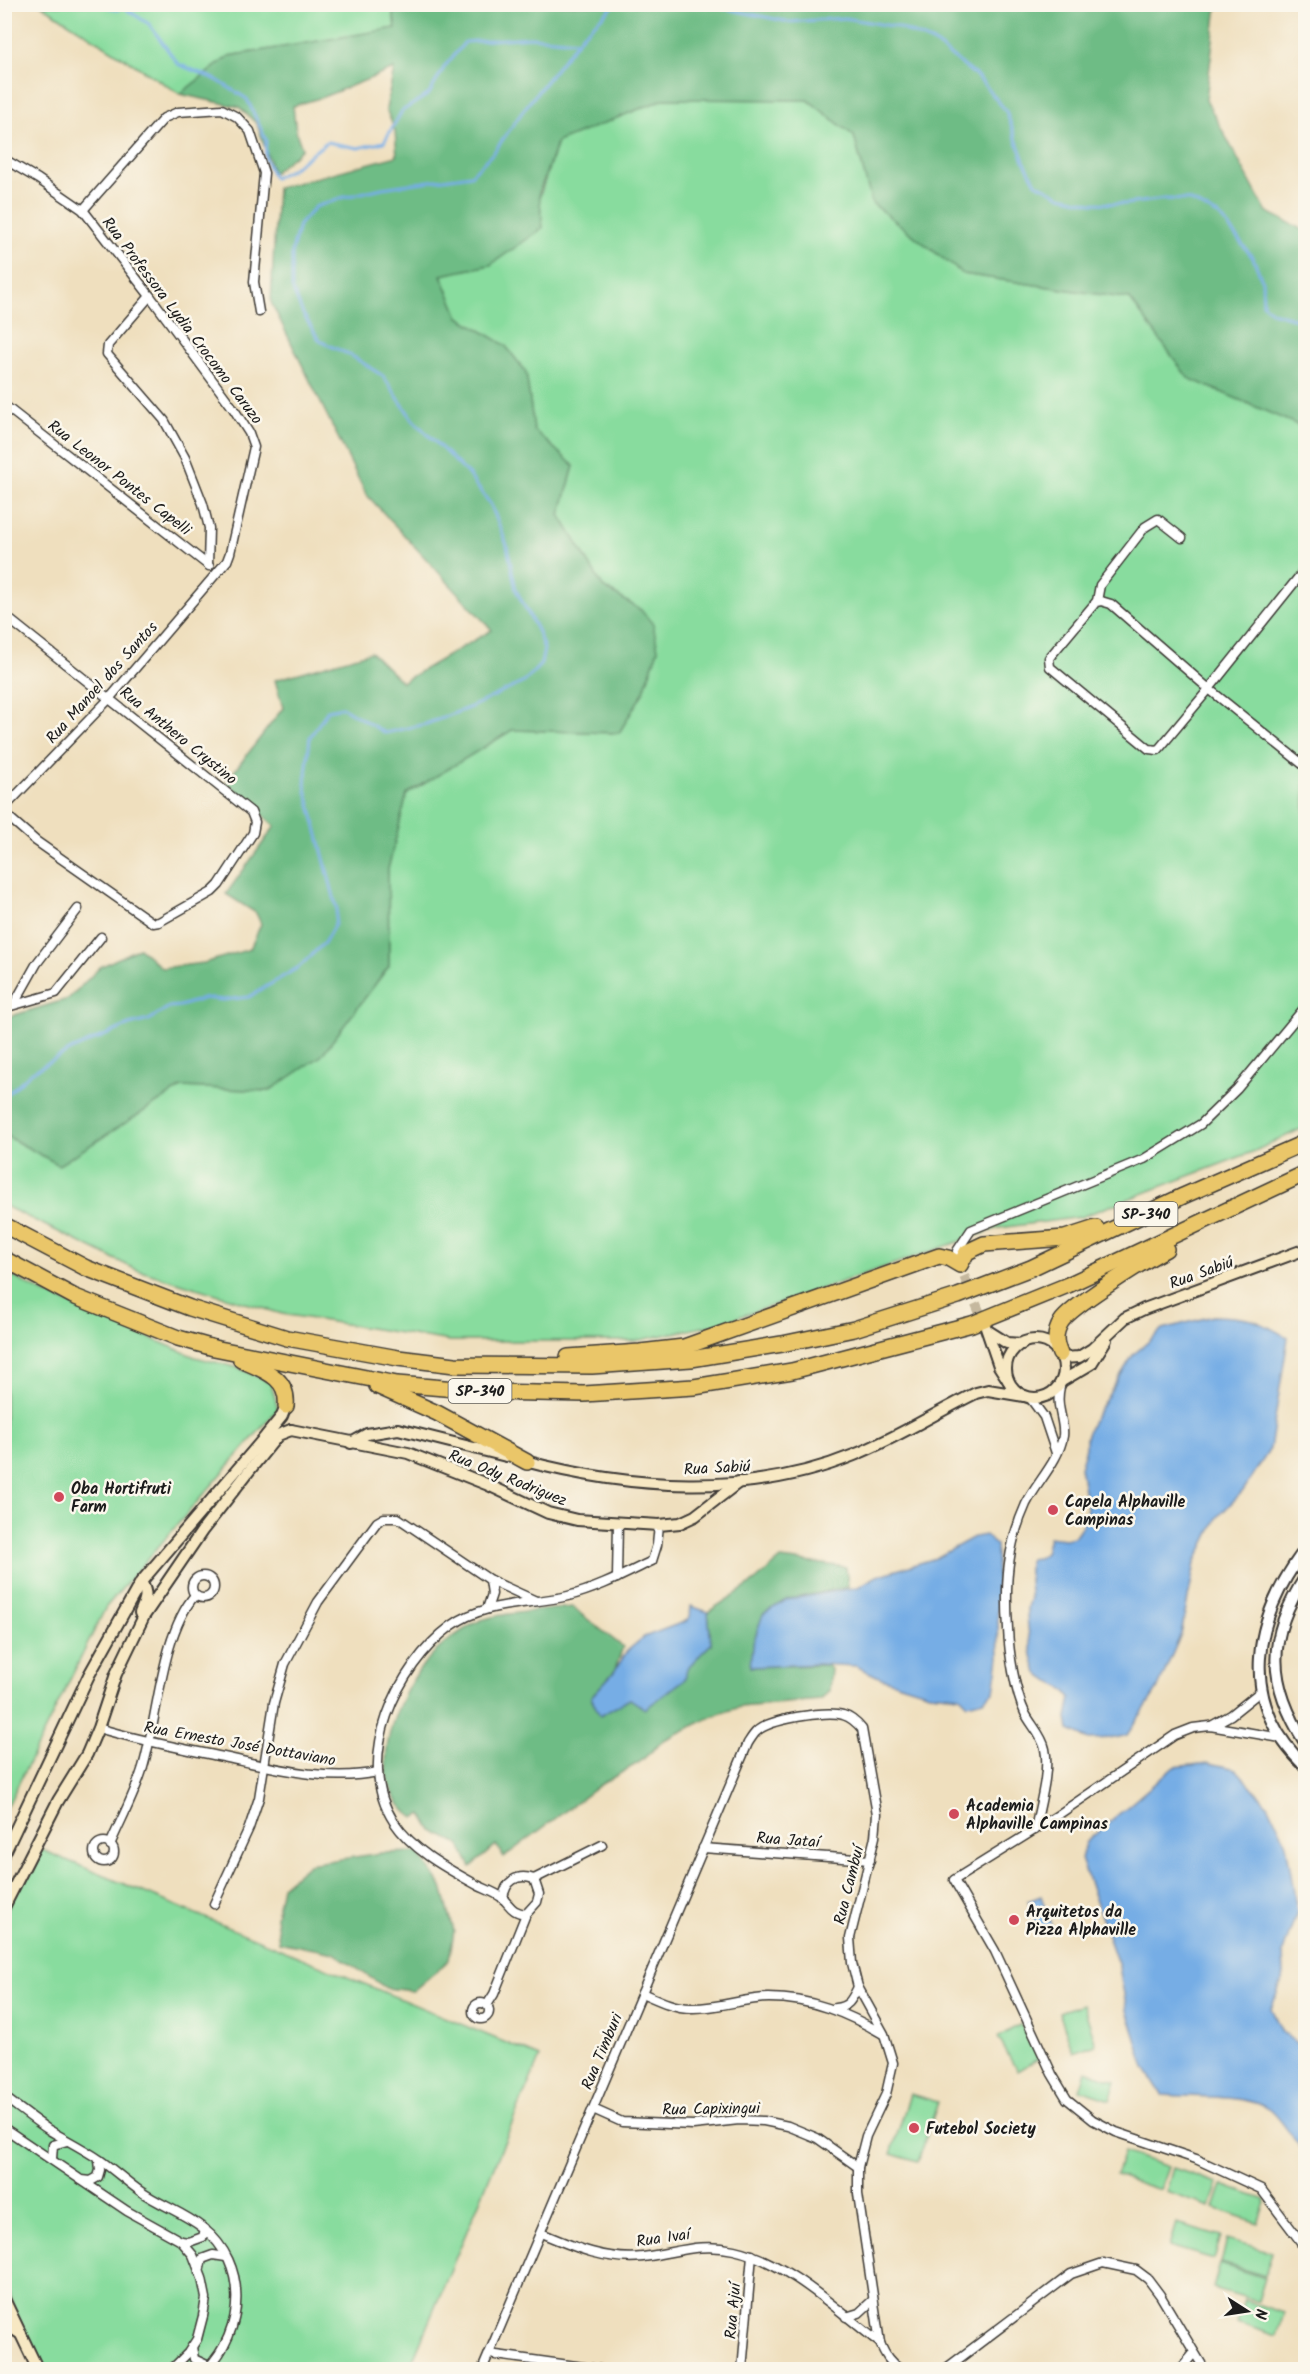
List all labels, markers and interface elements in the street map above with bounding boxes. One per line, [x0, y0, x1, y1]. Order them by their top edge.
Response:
street label: Rua Professora Lydia Crocomo Caruzo [95, 212, 268, 430]
street label: Rua Leonor Pontes Capelli [42, 414, 197, 543]
street label: Rua Manoel dos Santos [40, 616, 164, 750]
street label: Rua Anthero Crystino [114, 681, 242, 792]
road number: SP-340 [1114, 1202, 1178, 1226]
street label: Rua Sabiú [1166, 1250, 1237, 1297]
road number: SP-340 [448, 1379, 512, 1403]
street label: Rua Ody Rodriguez [444, 1443, 570, 1514]
street label: Rua Sabiú [683, 1454, 751, 1483]
place label: Oba Hortifruti Farm [71, 1477, 172, 1520]
marker: Oba Hortifruti Farm [52, 1490, 66, 1504]
place label: Capela Alphaville Campinas [1065, 1490, 1186, 1533]
marker: Capela Alphaville Campinas [1046, 1503, 1060, 1517]
street label: Rua Ernesto José Dottaviano [142, 1715, 338, 1774]
place label: Academia Alphaville Campinas [966, 1794, 1108, 1837]
marker: Academia Alphaville Campinas [947, 1807, 961, 1821]
street label: Rua Jataí [755, 1826, 823, 1855]
street label: Rua Cambuí [828, 1841, 872, 1928]
place label: Arquitetos da Pizza Alphaville [1026, 1900, 1136, 1943]
marker: Arquitetos da Pizza Alphaville [1007, 1913, 1021, 1927]
street label: Rua Timburi [575, 2008, 630, 2094]
street label: Rua Capixingui [662, 2096, 761, 2123]
place label: Futebol Society [926, 2117, 1036, 2142]
marker: Futebol Society [907, 2121, 921, 2135]
street label: Rua Ivaí [635, 2222, 694, 2255]
street label: Rua Ajuí [719, 2280, 749, 2340]
north arrow [1217, 2281, 1277, 2341]
text: N [1247, 2306, 1273, 2321]

